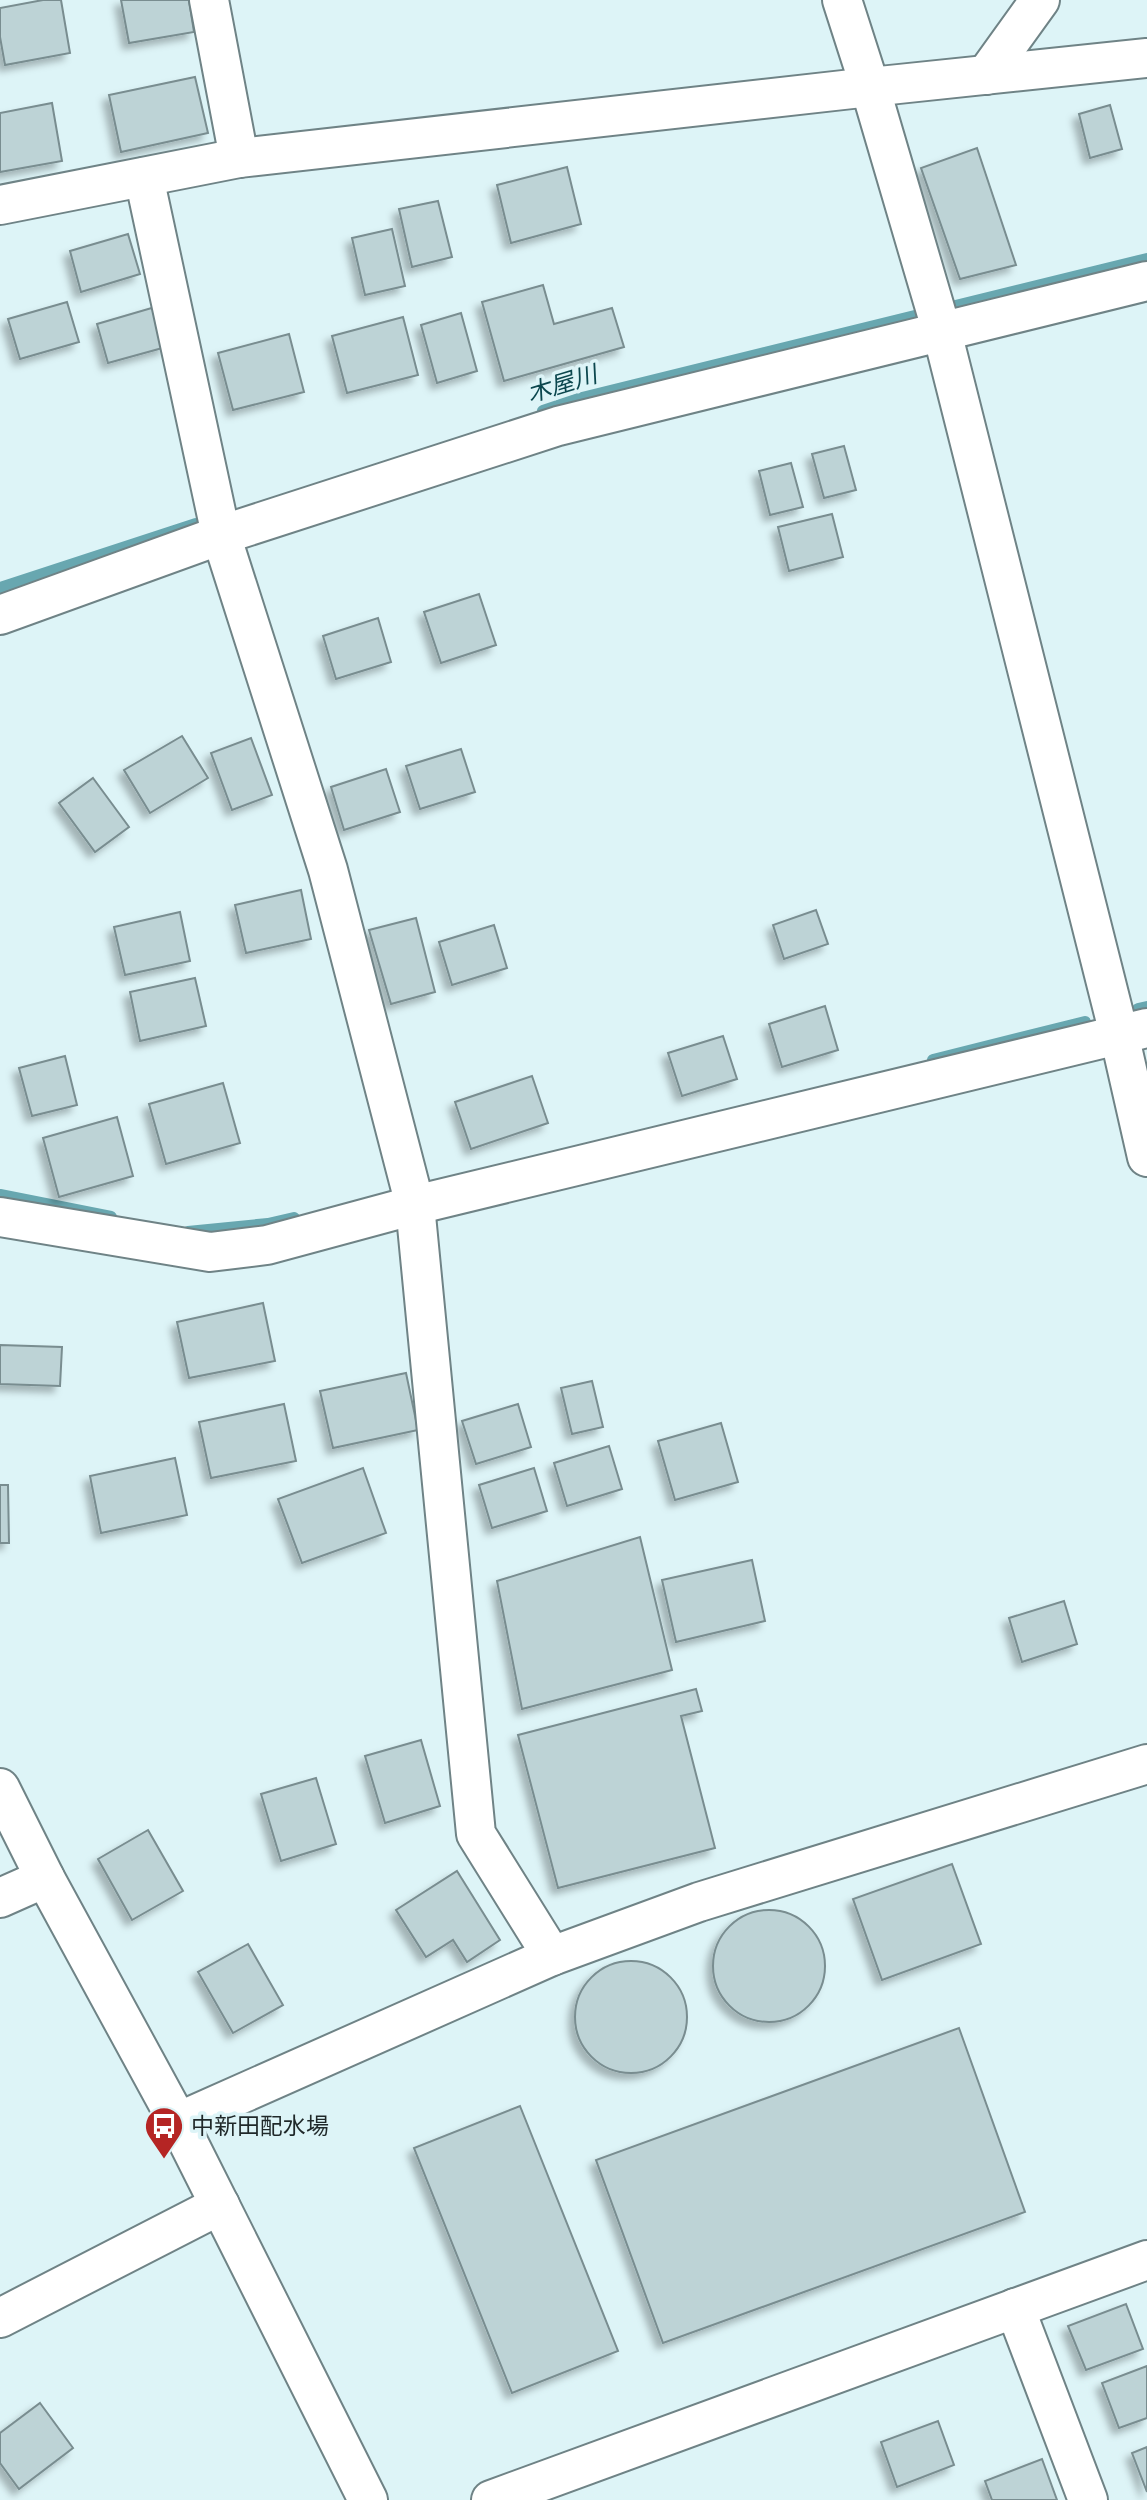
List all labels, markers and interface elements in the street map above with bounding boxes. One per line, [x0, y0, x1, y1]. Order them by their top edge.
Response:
water label: 木屋川 [523, 356, 604, 409]
bus stop icon: 中新田配水場 [143, 2105, 185, 2160]
place label: 中新田配水場 [191, 2110, 329, 2141]

